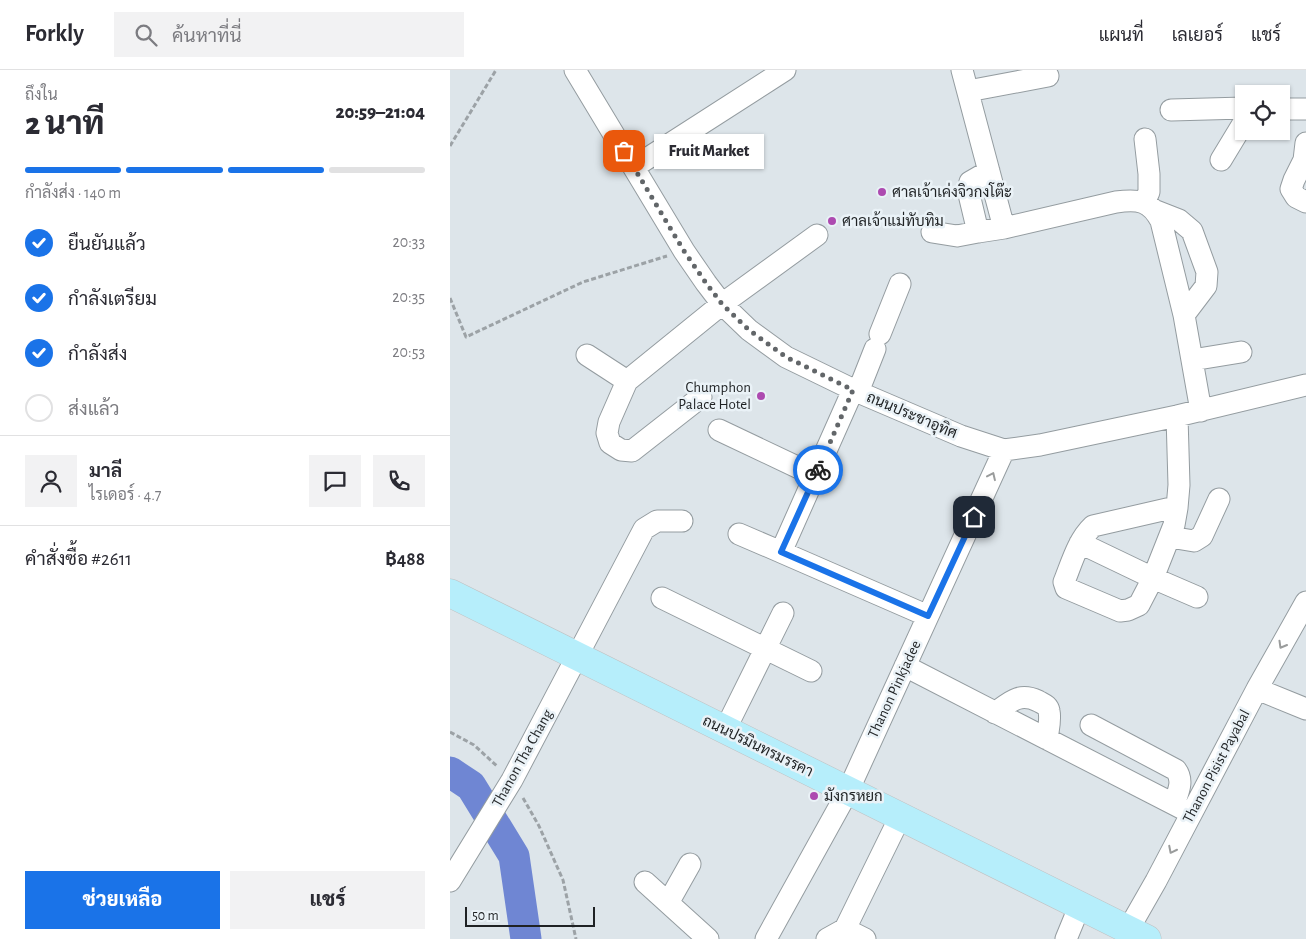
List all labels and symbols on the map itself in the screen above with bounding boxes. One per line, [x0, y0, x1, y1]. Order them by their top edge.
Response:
pin [603, 130, 645, 172]
callout: Fruit Market [654, 134, 764, 168]
place label: ศาลเจ้าเค่งจิวกงโต๊ะ [892, 182, 1012, 200]
marker: ศาลเจ้าเค่งจิวกงโต๊ะ [876, 186, 888, 198]
place label: ศาลเจ้าแม่ทับทิม [842, 211, 944, 229]
marker: ศาลเจ้าแม่ทับทิม [826, 215, 838, 227]
place label: Chumphon Palace Hotel [678, 380, 751, 412]
street label: ถนนประชาอุทิศ [863, 388, 960, 444]
marker: Chumphon Palace Hotel [755, 390, 767, 402]
courier [793, 445, 843, 495]
one-way arrow [986, 472, 996, 481]
pin [953, 496, 995, 538]
street label: Thanon Pinkjadee [865, 638, 924, 740]
one-way arrow [1278, 639, 1288, 648]
street label: Thanon Tha Chang [490, 706, 556, 809]
street label: Thanon Pisist Payabal [1180, 707, 1253, 825]
street label: ถนนปรมินทรมรรคา [700, 711, 816, 780]
place label: มังกรหยก [824, 787, 883, 804]
marker: มังกรหยก [808, 790, 820, 802]
one-way arrow [1168, 845, 1178, 854]
scale bar [465, 904, 595, 927]

